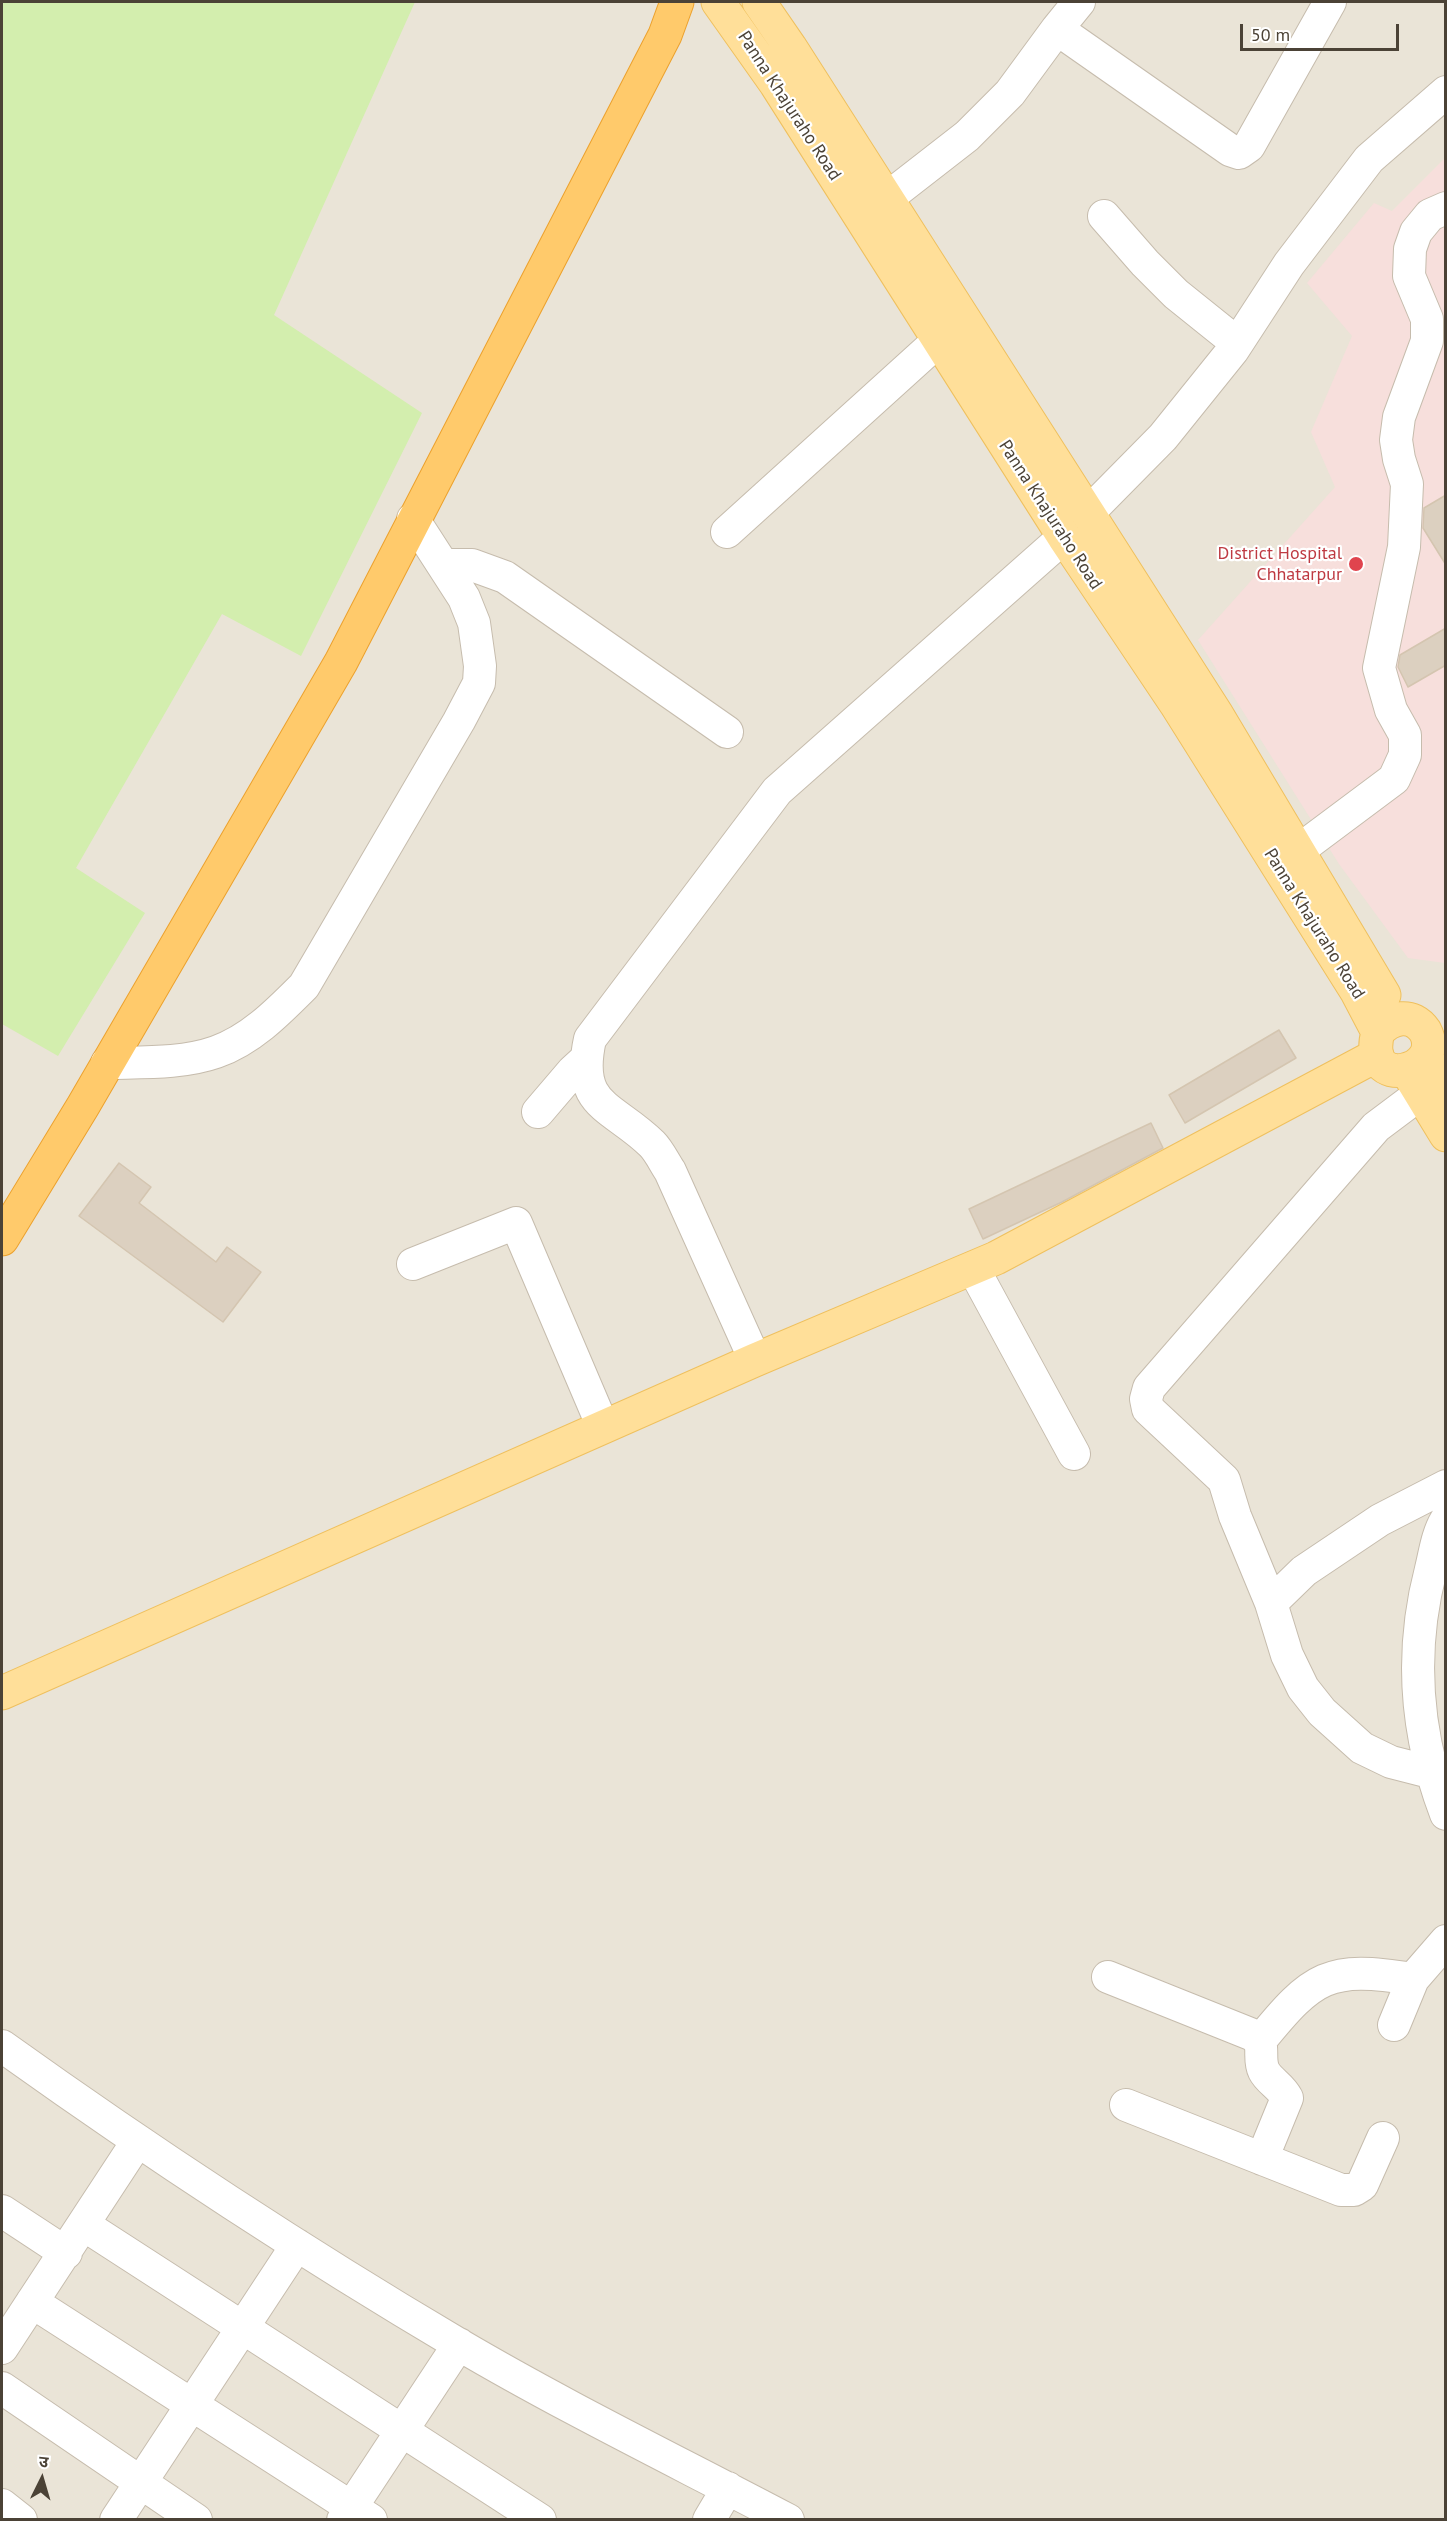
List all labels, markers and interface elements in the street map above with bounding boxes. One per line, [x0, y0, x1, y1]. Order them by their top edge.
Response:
scale bar [1243, 12, 1402, 50]
text: 50 m [1251, 23, 1290, 46]
street label: Panna Khajuraho Road [733, 27, 845, 185]
street label: Panna Khajuraho Road [994, 436, 1106, 594]
place label: District Hospital Chhatarpur [1218, 543, 1342, 586]
marker: District Hospital Chhatarpur [1347, 555, 1365, 573]
street label: Panna Khajuraho Road [1259, 845, 1369, 1003]
north arrow [12, 2449, 72, 2509]
text: उ [38, 2451, 49, 2471]

